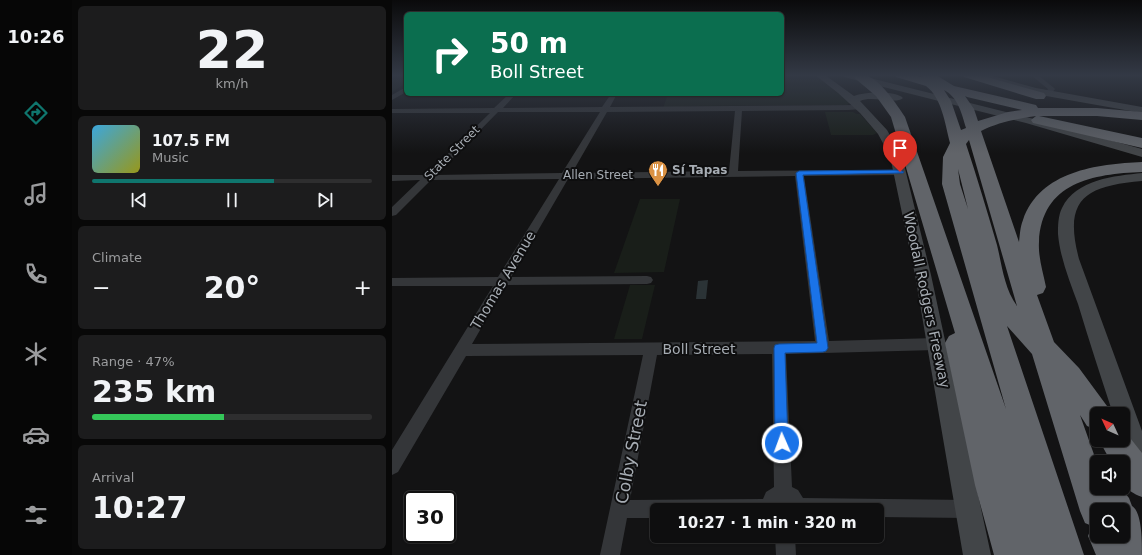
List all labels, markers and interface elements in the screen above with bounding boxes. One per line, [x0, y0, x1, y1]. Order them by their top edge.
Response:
text: 22 [196, 20, 268, 80]
text: 10:26 [7, 26, 65, 47]
text: 50 m [490, 27, 568, 60]
icon: right [424, 28, 476, 80]
text: Boll Street [490, 61, 584, 82]
text: km/h [216, 76, 248, 91]
icon: directions [22, 99, 50, 127]
street label: State Street [422, 122, 483, 183]
pin [883, 131, 917, 172]
text: 107.5 FM [152, 132, 230, 150]
icon: arrive [889, 137, 911, 159]
text: Music [152, 150, 189, 165]
restaurant icon: Sí Tapas [647, 159, 669, 187]
place label: Sí Tapas [672, 163, 728, 177]
street label: Allen Street [563, 168, 633, 182]
icon: music [22, 180, 50, 208]
icon: previous [128, 189, 150, 211]
icon: pause [221, 189, 243, 211]
icon: next [314, 189, 336, 211]
street label: Woodall Rodgers Freeway [901, 211, 953, 389]
street label: Thomas Avenue [467, 228, 539, 333]
text: Climate [92, 250, 142, 265]
icon: phone [22, 260, 50, 288]
text: 20° [204, 270, 260, 305]
text: − [92, 275, 110, 300]
text: + [354, 275, 372, 300]
icon: climate [22, 340, 50, 368]
street label: Boll Street [663, 341, 736, 357]
text: Range · 47% [92, 354, 175, 369]
text: 235 km [92, 374, 216, 409]
street label: Colby Street [611, 398, 651, 505]
north arrow [1090, 407, 1130, 447]
map controls [1090, 407, 1130, 543]
icon: car [22, 421, 50, 449]
position arrow [761, 422, 803, 464]
button: sound [1090, 455, 1130, 495]
text: Arrival [92, 470, 134, 485]
text: 10:27 [92, 490, 188, 525]
speed limit sign: 30 [404, 491, 456, 543]
icon: filters [22, 501, 50, 529]
button: search [1090, 503, 1130, 543]
text: 10:27 · 1 min · 320 m [677, 514, 857, 532]

